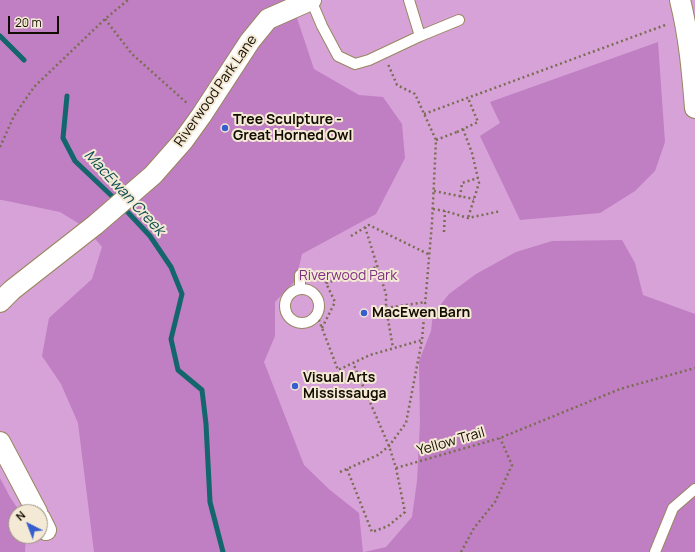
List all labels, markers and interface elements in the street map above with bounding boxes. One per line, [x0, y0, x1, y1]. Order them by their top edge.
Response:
scale bar [10, 8, 61, 34]
text: 20 m [15, 14, 42, 31]
street label: Riverwood Park Lane [171, 32, 261, 150]
place label: Tree Sculpture - Great Horned Owl [233, 112, 352, 144]
marker: Tree Sculpture - Great Horned Owl [220, 123, 230, 133]
water label: MacEwan Creek [80, 147, 168, 239]
park label: Riverwood Park [299, 268, 397, 284]
place label: MacEwen Barn [372, 305, 470, 321]
marker: MacEwen Barn [359, 308, 369, 318]
place label: Visual Arts Mississauga [303, 370, 387, 402]
marker: Visual Arts Mississauga [290, 381, 300, 391]
street label: Yellow Trail [415, 424, 487, 460]
north arrow [8, 504, 48, 544]
text: N [12, 507, 28, 524]

